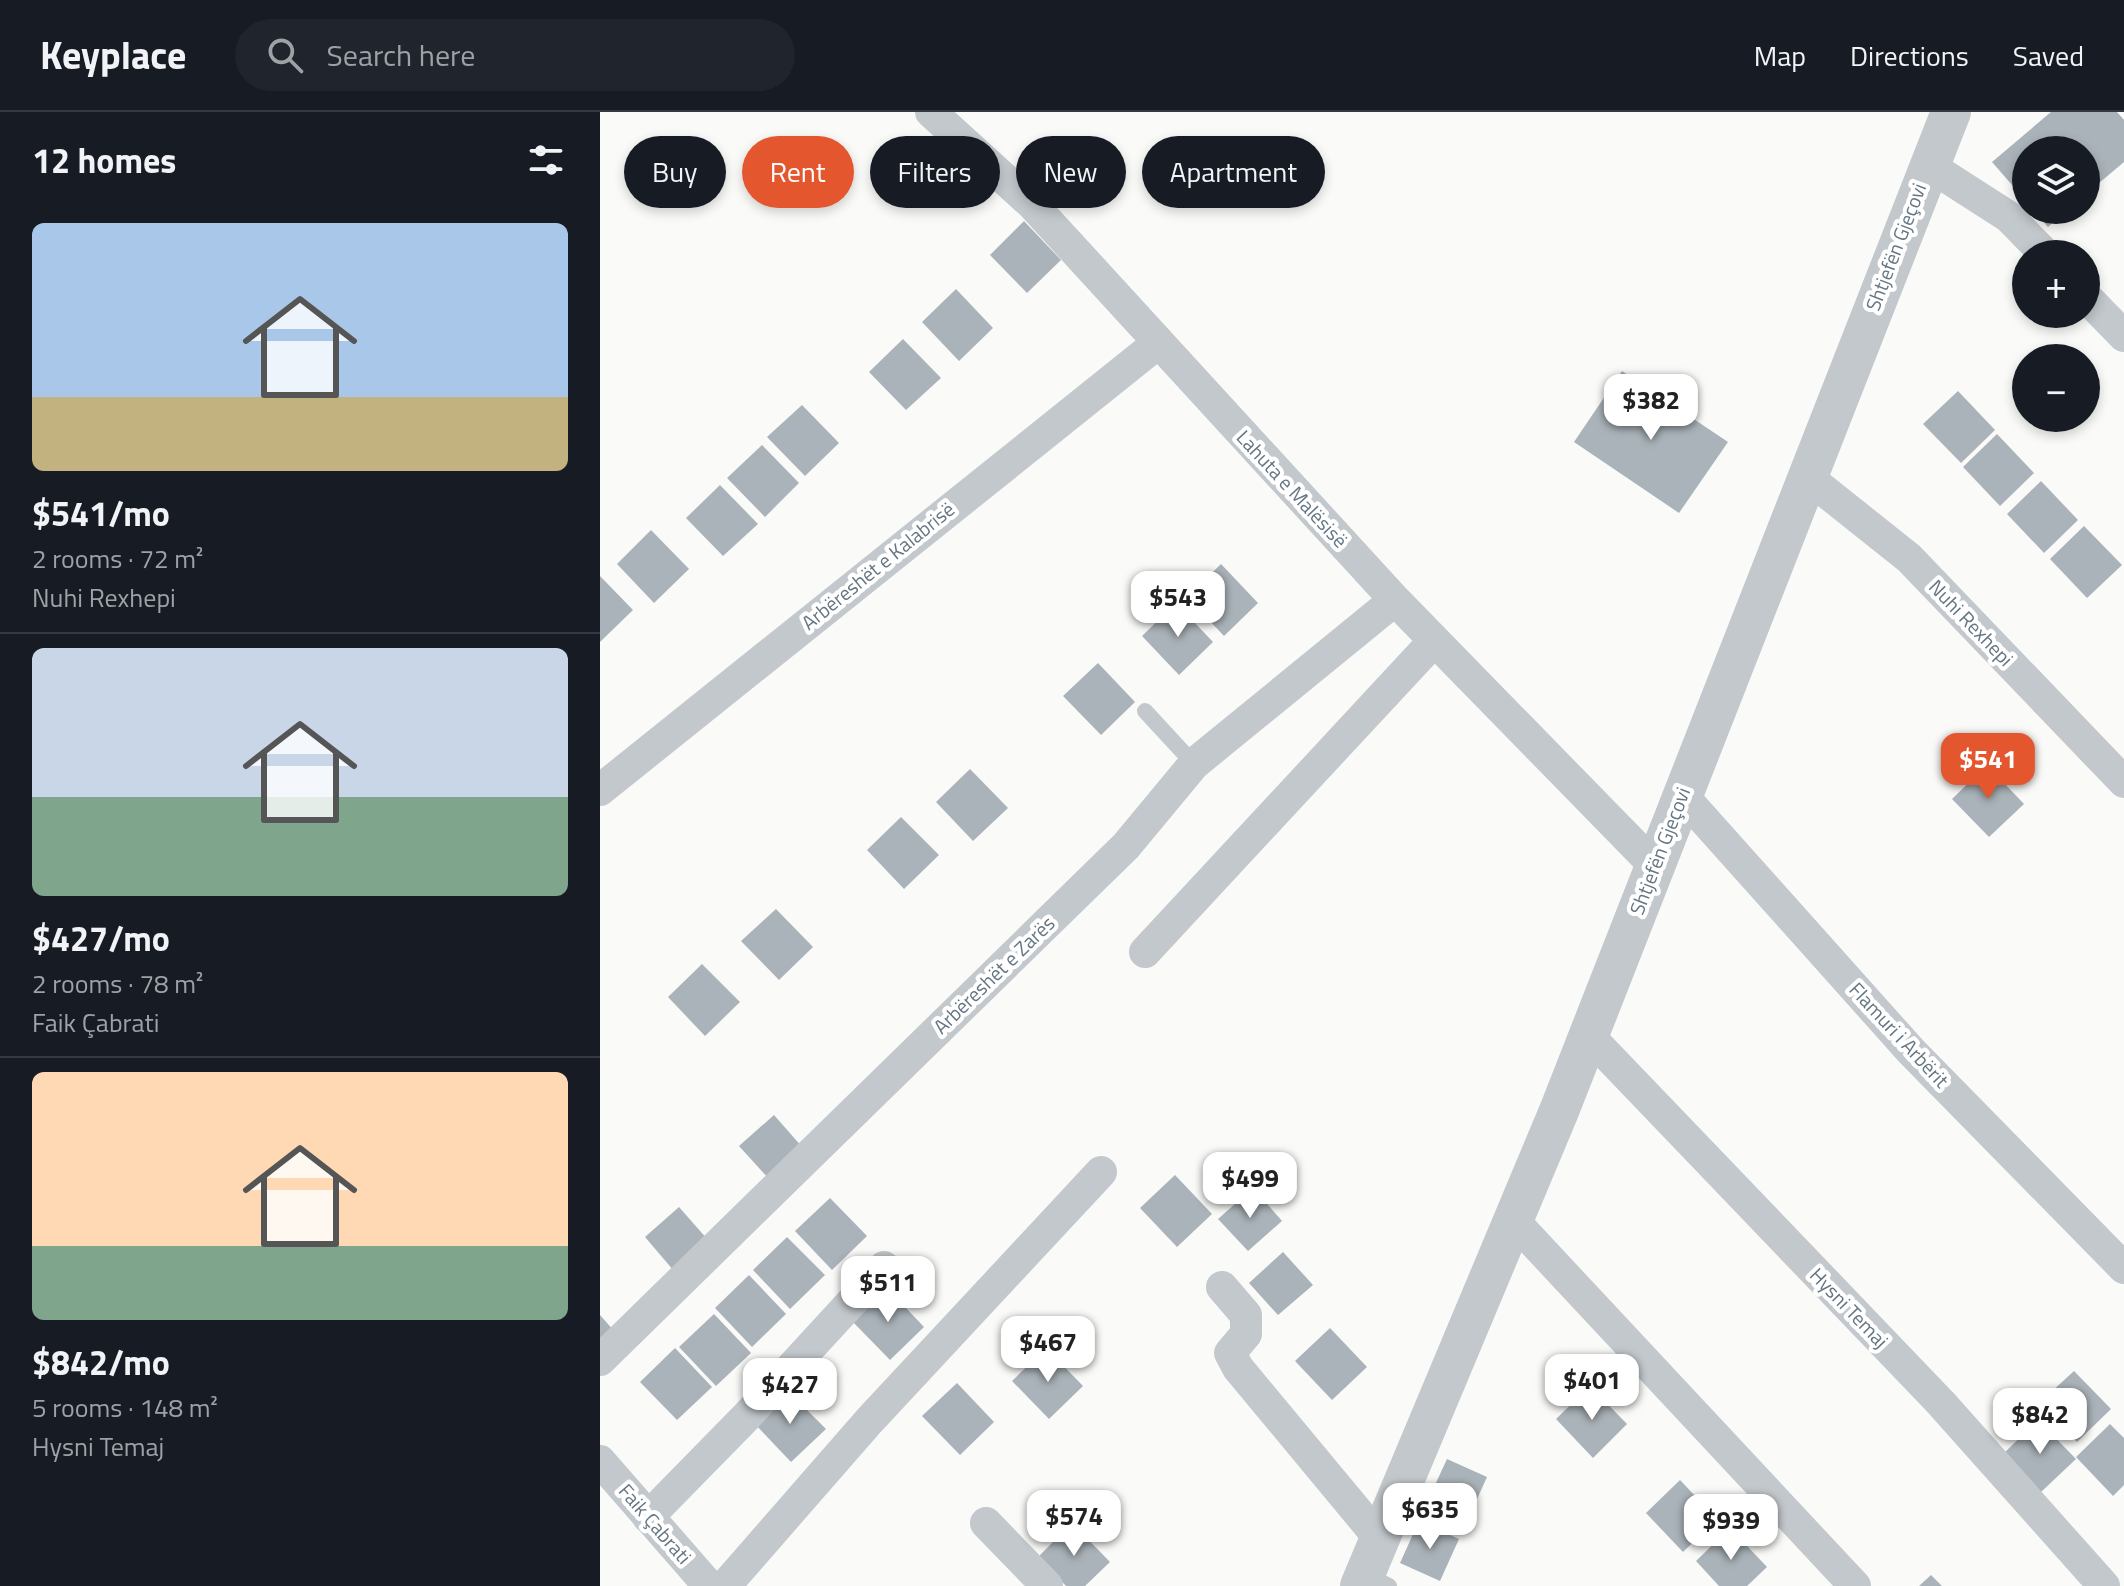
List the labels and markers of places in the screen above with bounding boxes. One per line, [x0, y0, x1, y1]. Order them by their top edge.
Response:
pin: $382 [1604, 374, 1698, 442]
pin: $543 [1131, 571, 1225, 639]
pin: $541 [1941, 733, 2035, 801]
pin: $499 [1203, 1152, 1297, 1220]
pin: $511 [841, 1256, 935, 1324]
pin: $467 [1001, 1316, 1095, 1384]
pin: $401 [1545, 1354, 1639, 1422]
pin: $427 [743, 1358, 837, 1426]
pin: $842 [1993, 1388, 2087, 1456]
pin: $635 [1383, 1483, 1477, 1551]
pin: $574 [1027, 1490, 1121, 1558]
pin: $939 [1684, 1494, 1778, 1562]

